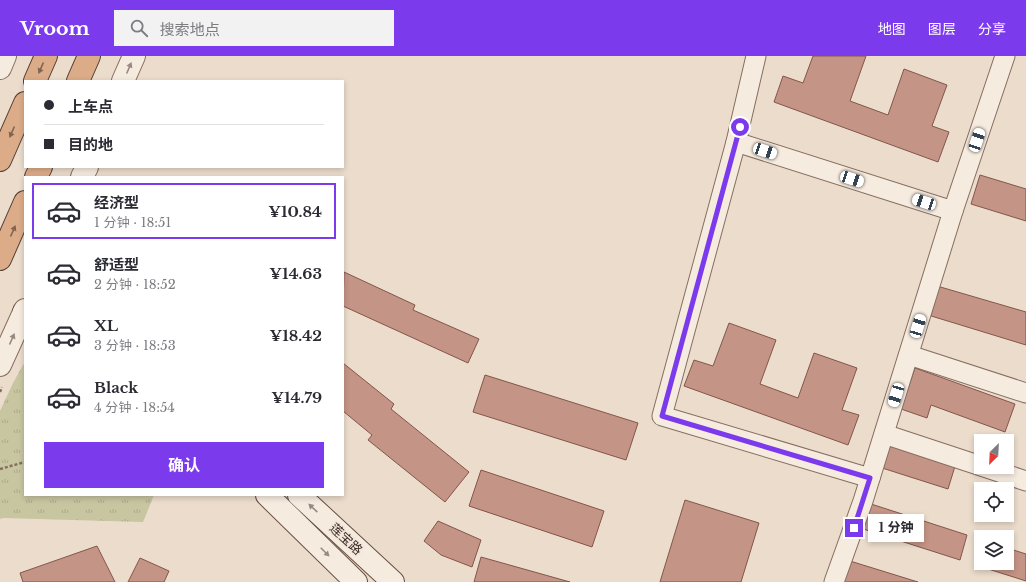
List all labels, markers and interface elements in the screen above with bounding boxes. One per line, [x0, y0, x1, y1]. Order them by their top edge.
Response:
search box [114, 10, 394, 46]
text: Vroom [20, 17, 90, 40]
icon: search [128, 17, 150, 39]
text: 搜索地点 [160, 20, 220, 39]
text: 地图 [878, 20, 906, 38]
text: 图层 [928, 20, 956, 38]
text: 分享 [978, 20, 1006, 38]
one-way arrow [126, 62, 132, 74]
one-way arrow [37, 63, 43, 75]
text: 上车点 [68, 97, 113, 116]
route start [731, 118, 749, 136]
one-way arrow [9, 126, 15, 138]
car [968, 127, 986, 153]
text: 目的地 [68, 135, 113, 154]
car [752, 142, 778, 160]
car [839, 170, 865, 188]
icon: car [46, 193, 82, 229]
text: 经济型 [94, 193, 139, 212]
car [911, 193, 937, 211]
text: ¥10.84 [268, 202, 322, 221]
text: 1 分钟 · 18:51 [94, 214, 171, 231]
one-way arrow [10, 224, 16, 236]
icon: car [46, 255, 82, 291]
text: 舒适型 [94, 255, 139, 274]
text: ¥14.63 [269, 264, 322, 283]
text: 2 分钟 · 18:52 [94, 276, 176, 293]
car [909, 313, 927, 339]
text: XL [94, 316, 118, 335]
icon: car [46, 317, 82, 353]
text: ¥18.42 [270, 326, 322, 345]
one-way arrow [9, 333, 15, 344]
text: 3 分钟 · 18:53 [94, 337, 176, 354]
text: Black [94, 378, 138, 397]
icon: car [46, 379, 82, 415]
car [887, 382, 905, 408]
text: ¥14.79 [271, 388, 322, 407]
text: 4 分钟 · 18:54 [94, 399, 175, 416]
north arrow [974, 434, 1014, 474]
map controls [974, 434, 1014, 570]
button: 确认 [44, 442, 324, 488]
button: locate [974, 482, 1014, 522]
one-way arrow [308, 503, 318, 513]
callout: 1 分钟 [868, 514, 924, 542]
street label: 莲宝路 [326, 519, 366, 559]
route end [845, 519, 863, 537]
text: 1 分钟 [878, 519, 914, 536]
button: layers [974, 530, 1014, 570]
one-way arrow [320, 547, 330, 557]

